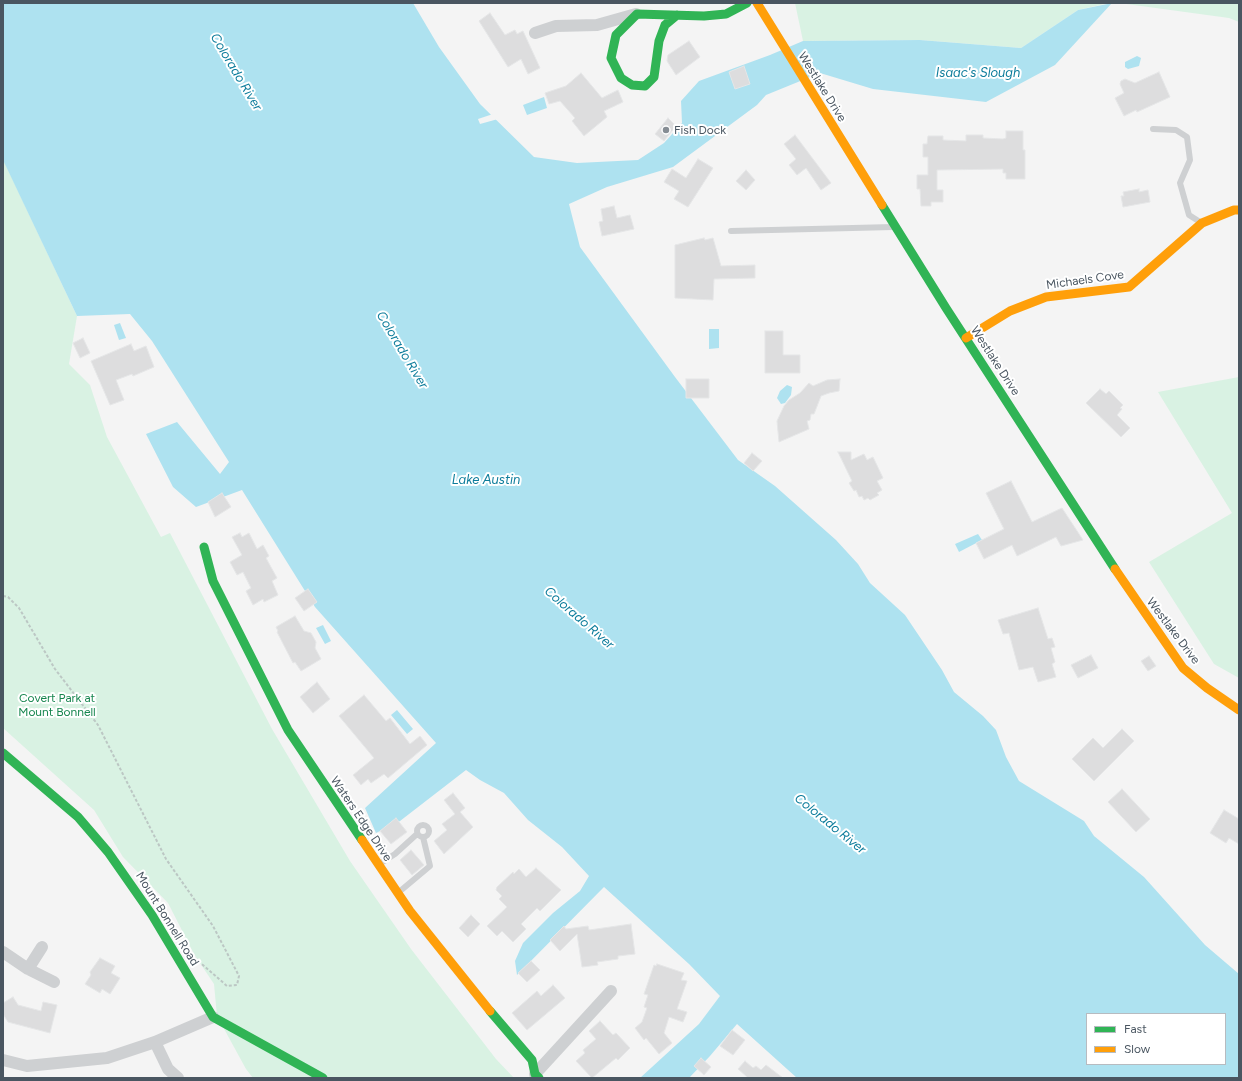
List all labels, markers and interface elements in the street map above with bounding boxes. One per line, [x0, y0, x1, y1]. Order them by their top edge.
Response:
water label: Colorado River [207, 31, 265, 113]
street label: Westlake Drive [795, 50, 849, 124]
water label: Isaac's Slough [936, 65, 1020, 81]
place label: Fish Dock [674, 123, 726, 137]
marker: Fish Dock [661, 125, 671, 135]
street label: Michaels Cove [1045, 267, 1125, 293]
water label: Colorado River [373, 309, 431, 391]
street label: Westlake Drive [967, 324, 1023, 398]
water label: Lake Austin [452, 472, 520, 488]
water label: Colorado River [541, 584, 617, 652]
street label: Westlake Drive [1143, 595, 1203, 667]
park label: Covert Park at Mount Bonnell [18, 691, 96, 719]
street label: Waters Edge Drive [327, 774, 395, 864]
water label: Colorado River [791, 791, 869, 857]
street label: Mount Bonnell Road [132, 869, 202, 969]
legend [1086, 1013, 1226, 1065]
text: Fast [1124, 1022, 1147, 1036]
text: Slow [1124, 1042, 1150, 1056]

